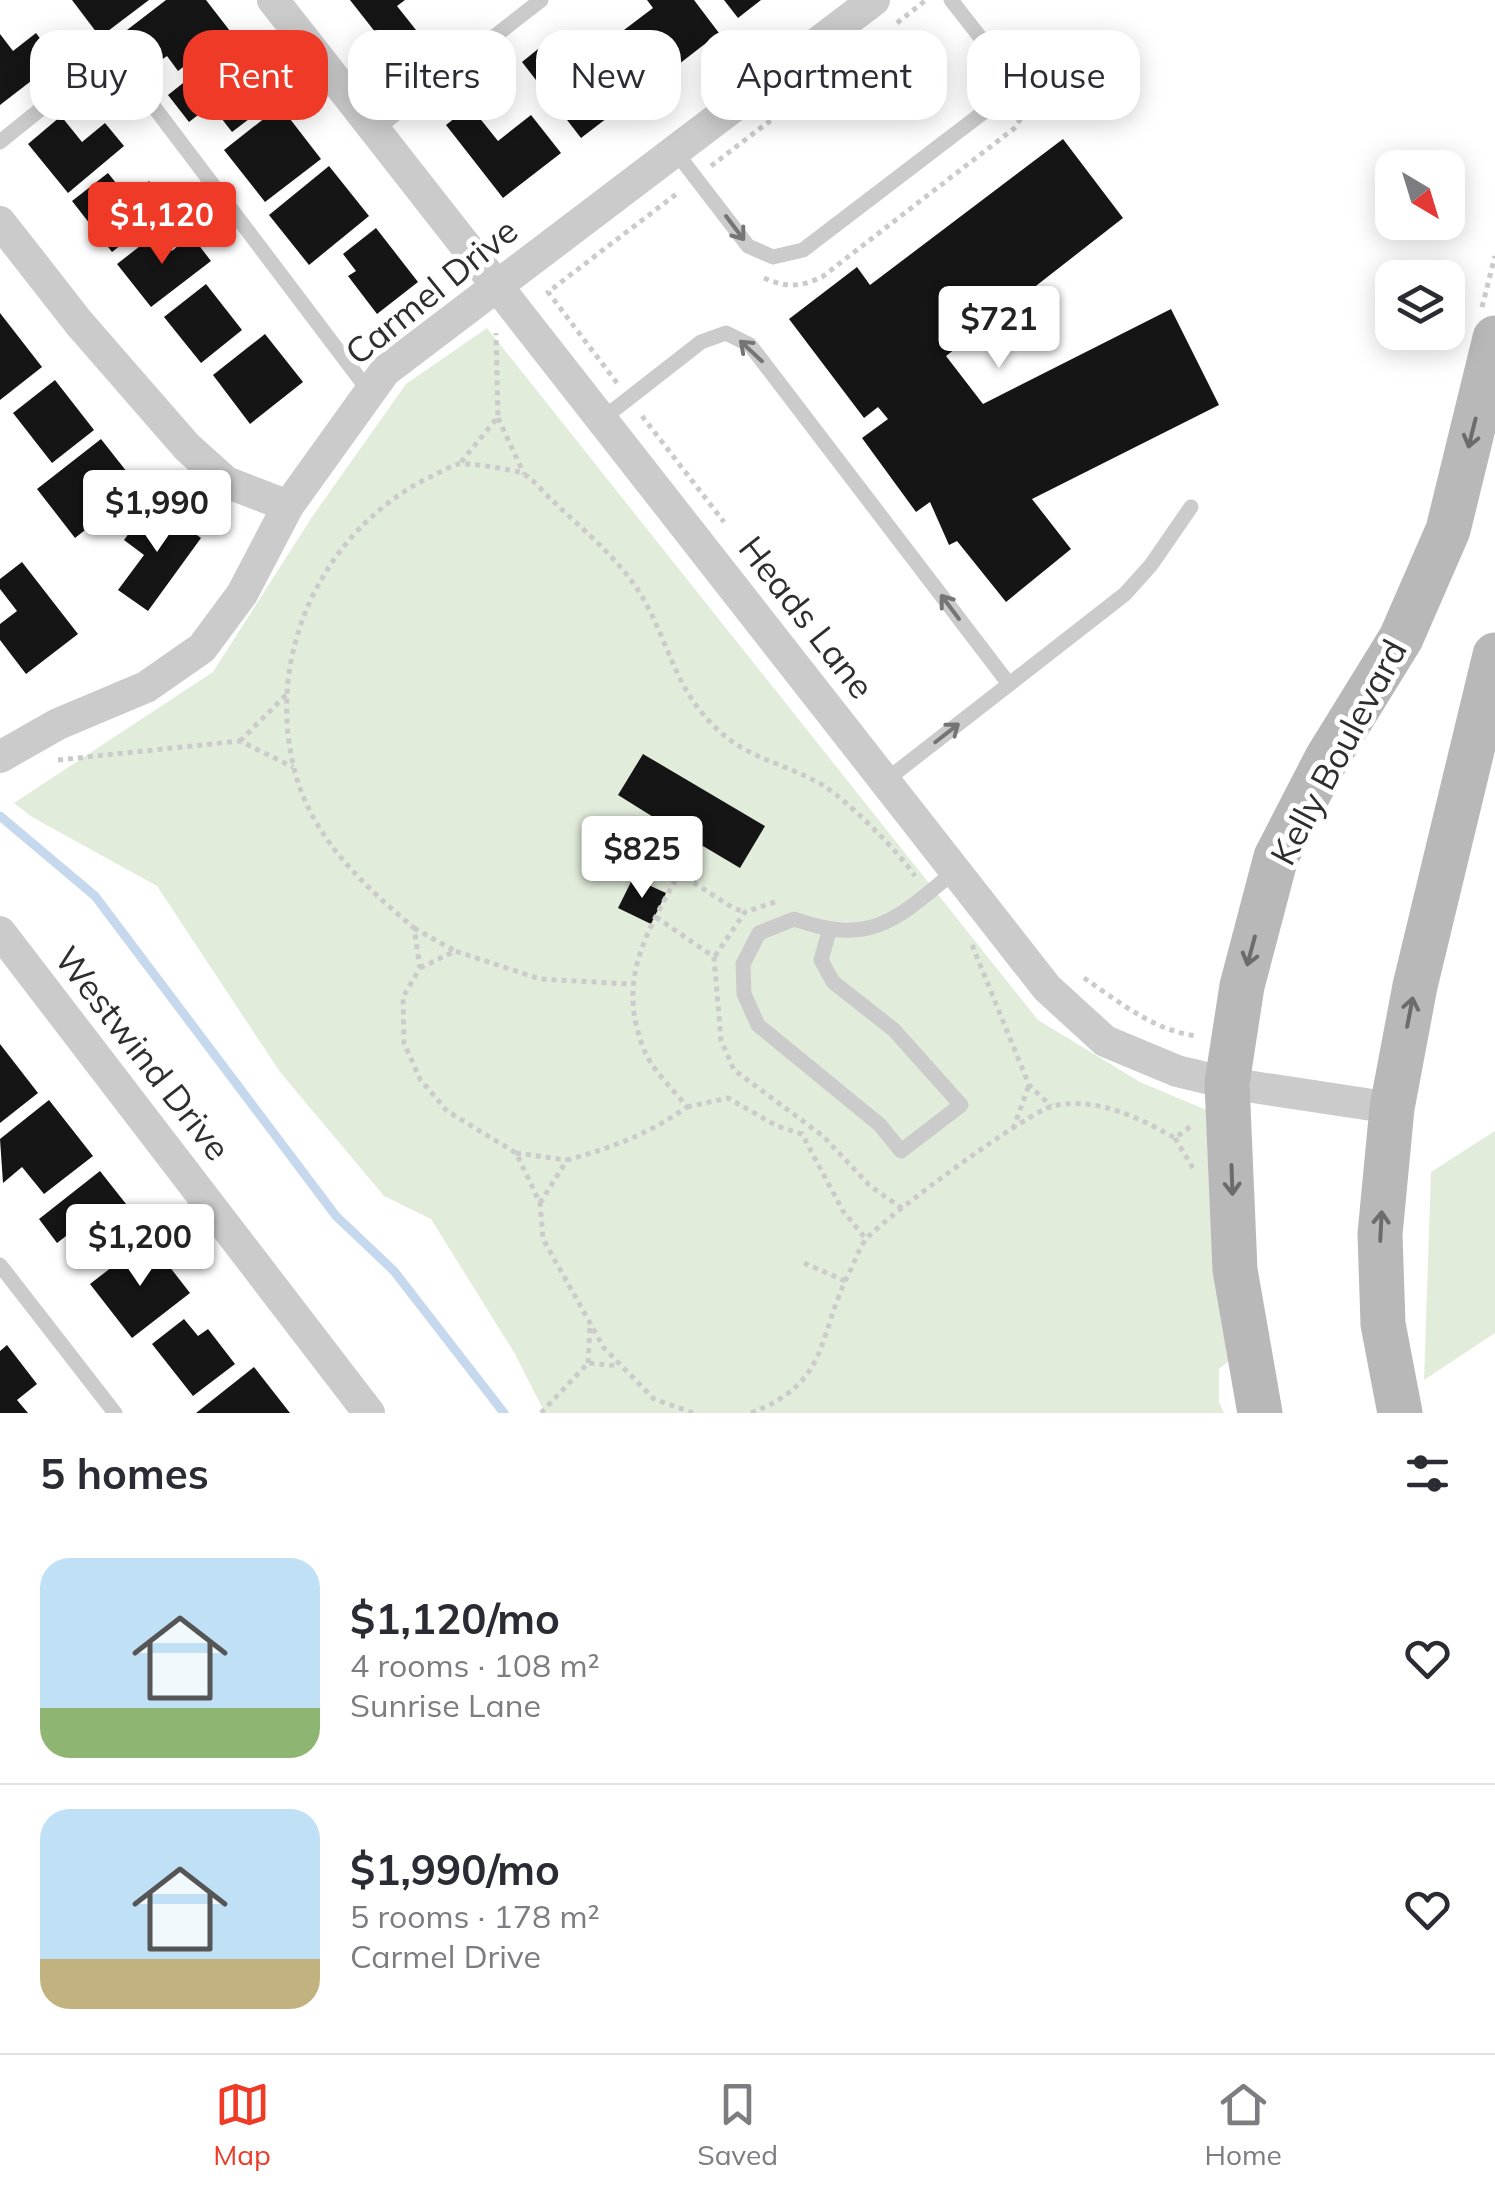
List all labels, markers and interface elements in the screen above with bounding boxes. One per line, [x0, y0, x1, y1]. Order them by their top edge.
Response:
chip: Buy [30, 30, 163, 120]
chip: Rent [183, 30, 328, 120]
chip: Filters [348, 30, 516, 120]
chip: New [536, 30, 681, 120]
chip: Apartment [701, 30, 947, 120]
chip: House [967, 30, 1140, 120]
north arrow [1375, 150, 1465, 240]
map controls [1375, 150, 1465, 350]
pin: $1,120 [81, 182, 243, 267]
text: $1,120 [110, 194, 214, 234]
street label: Carmel Drive [336, 208, 526, 374]
one-way arrow [724, 214, 745, 241]
button: layers [1375, 260, 1465, 350]
pin: $721 [940, 286, 1058, 371]
text: $721 [961, 298, 1037, 338]
one-way arrow [738, 339, 764, 363]
one-way arrow [1462, 416, 1480, 448]
pin: $1,990 [76, 470, 238, 555]
text: $1,990 [105, 482, 209, 522]
street label: Heads Lane [730, 527, 884, 707]
one-way arrow [939, 594, 960, 621]
street label: Kelly Boulevard [1260, 632, 1416, 872]
one-way arrow [933, 722, 960, 743]
pin: $825 [583, 816, 701, 901]
text: $825 [604, 828, 680, 868]
one-way arrow [1241, 935, 1260, 966]
street label: Westwind Drive [46, 937, 240, 1169]
one-way arrow [1401, 997, 1420, 1029]
one-way arrow [1223, 1163, 1242, 1196]
pin: $1,200 [59, 1204, 221, 1289]
one-way arrow [1372, 1211, 1391, 1243]
text: $1,200 [88, 1216, 192, 1256]
icon: filters [1400, 1446, 1455, 1501]
text: 5 homes [40, 1447, 209, 1500]
text: $1,120/mo [350, 1592, 560, 1645]
icon: home [120, 1598, 240, 1718]
icon: heart [1400, 1631, 1455, 1686]
text: 4 rooms · 108 m² [350, 1645, 600, 1685]
text: Sunrise Lane [350, 1685, 541, 1725]
text: $1,990/mo [350, 1843, 560, 1896]
icon: home [120, 1849, 240, 1969]
icon: heart [1400, 1882, 1455, 1937]
text: 5 rooms · 178 m² [350, 1896, 600, 1936]
text: Carmel Drive [350, 1936, 541, 1976]
tab: Map [213, 2077, 271, 2172]
tab: Saved [697, 2077, 778, 2172]
tab: Home [1204, 2077, 1282, 2172]

